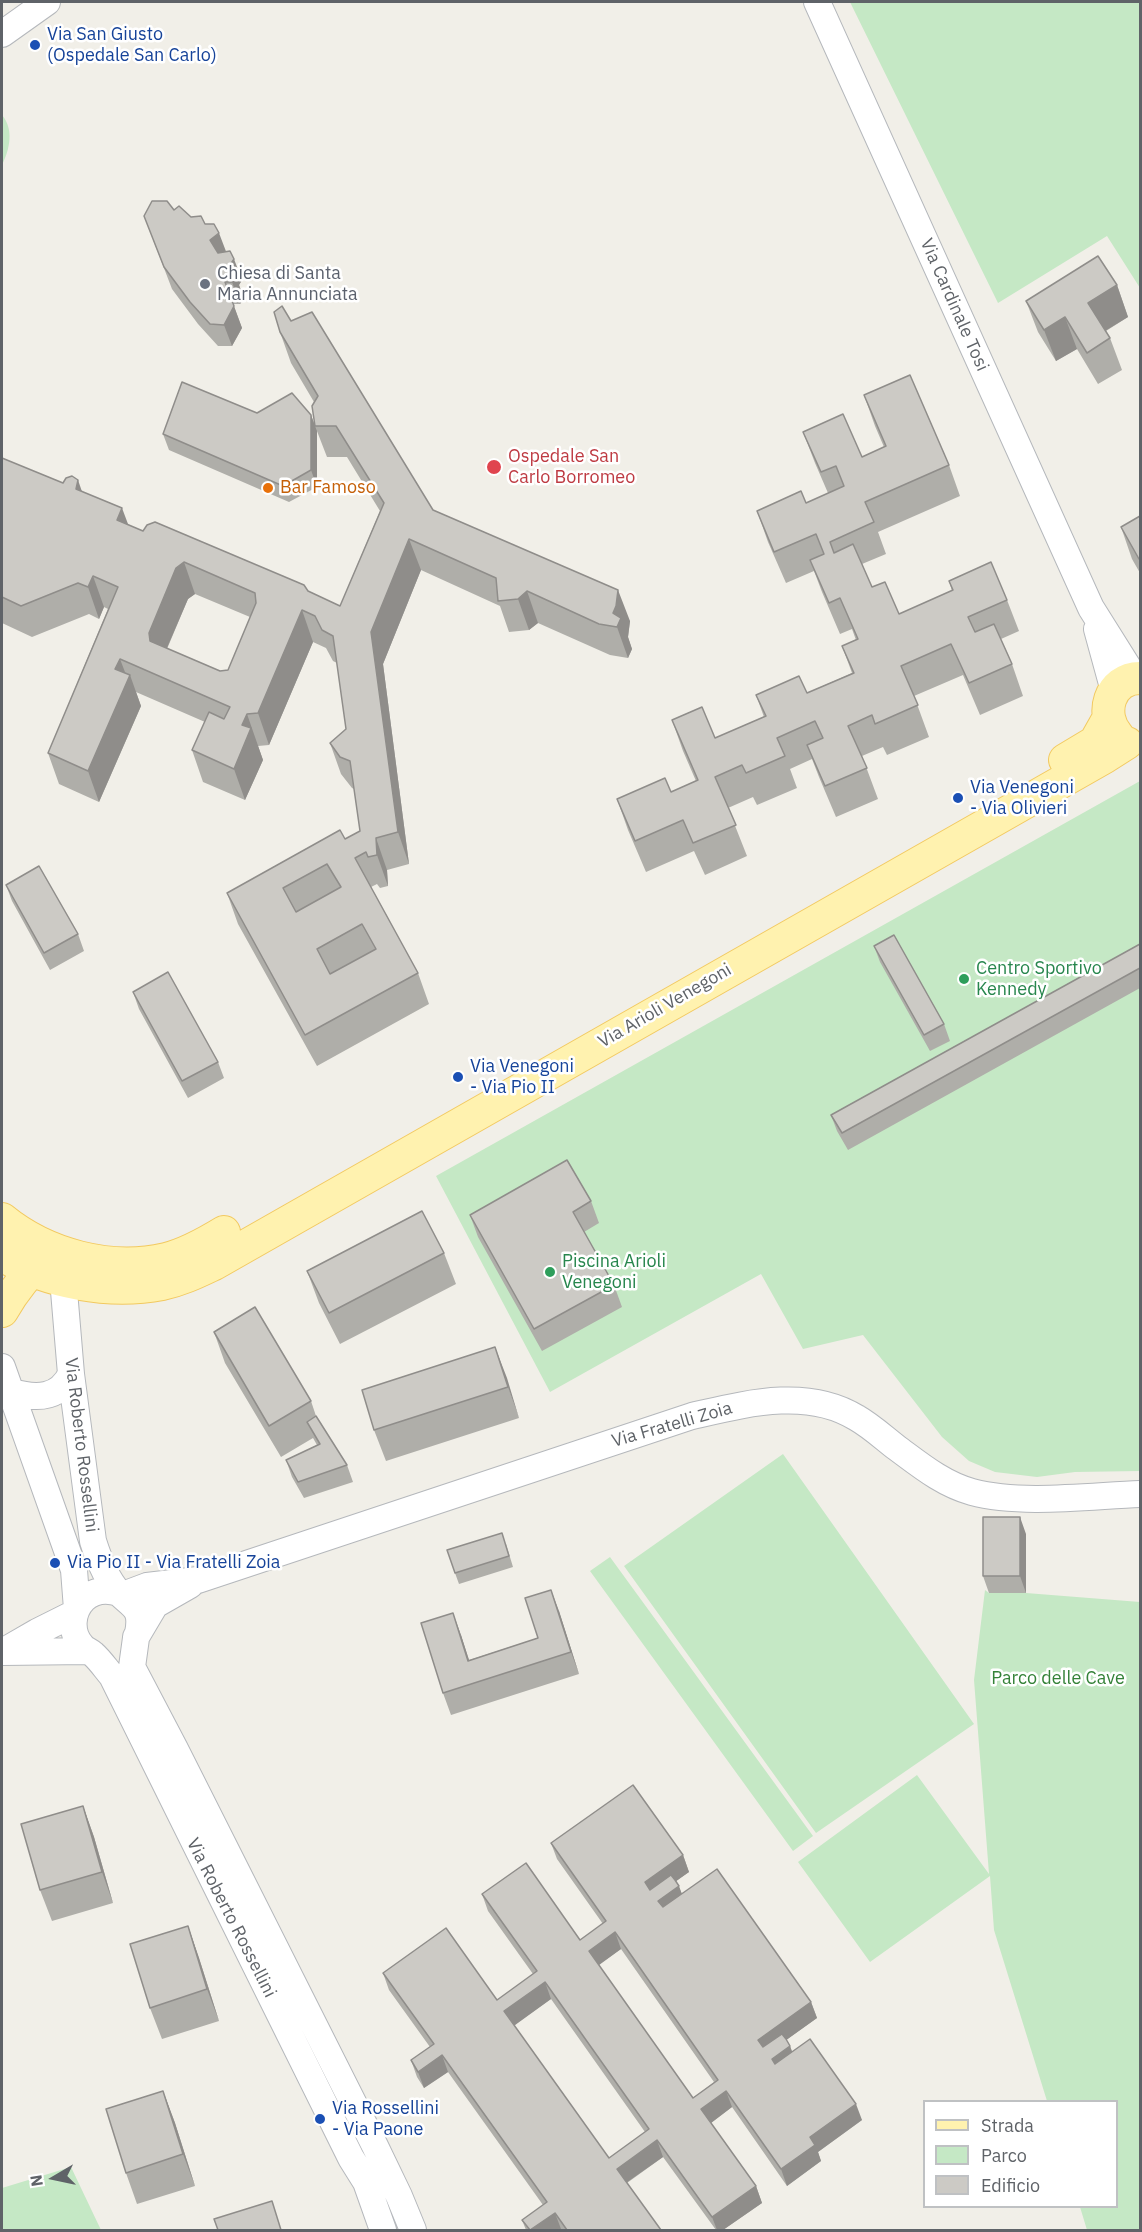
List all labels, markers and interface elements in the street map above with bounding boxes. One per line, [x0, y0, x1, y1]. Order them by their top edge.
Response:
place label: Via San Giusto (Ospedale San Carlo) [47, 24, 217, 66]
marker: Via San Giusto (Ospedale San Carlo) [28, 38, 42, 52]
street label: Via Cardinale Tosi [915, 235, 993, 375]
place label: Chiesa di Santa Maria Annunciata [217, 263, 358, 306]
marker: Chiesa di Santa Maria Annunciata [198, 277, 212, 291]
place label: Ospedale San Carlo Borromeo [508, 446, 635, 488]
marker: Ospedale San Carlo Borromeo [485, 458, 503, 476]
place label: Bar Famoso [280, 477, 376, 499]
marker: Bar Famoso [261, 481, 275, 495]
place label: Via Venegoni - Via Olivieri [970, 777, 1074, 820]
marker: Via Venegoni - Via Olivieri [951, 791, 965, 805]
place label: Centro Sportivo Kennedy [976, 958, 1102, 1000]
street label: Via Arioli Venegoni [595, 959, 735, 1053]
marker: Centro Sportivo Kennedy [957, 972, 971, 986]
place label: Via Venegoni - Via Pio II [470, 1056, 574, 1098]
marker: Via Venegoni - Via Pio II [451, 1070, 465, 1084]
place label: Piscina Arioli Venegoni [562, 1251, 666, 1294]
marker: Piscina Arioli Venegoni [543, 1265, 557, 1279]
street label: Via Roberto Rossellini [60, 1356, 102, 1534]
street label: Via Fratelli Zoia [609, 1397, 735, 1453]
place label: Via Pio II - Via Fratelli Zoia [67, 1552, 280, 1574]
marker: Via Pio II - Via Fratelli Zoia [48, 1556, 62, 1570]
park label: Parco delle Cave [991, 1668, 1125, 1690]
street label: Via Roberto Rossellini [181, 1835, 281, 2001]
place label: Via Rossellini - Via Paone [332, 2098, 439, 2140]
legend [923, 2100, 1118, 2208]
marker: Via Rossellini - Via Paone [313, 2112, 327, 2126]
text: Strada [981, 2114, 1034, 2137]
text: Parco [981, 2144, 1027, 2167]
north arrow [24, 2148, 84, 2208]
text: N [25, 2174, 47, 2188]
text: Edificio [981, 2174, 1040, 2197]

